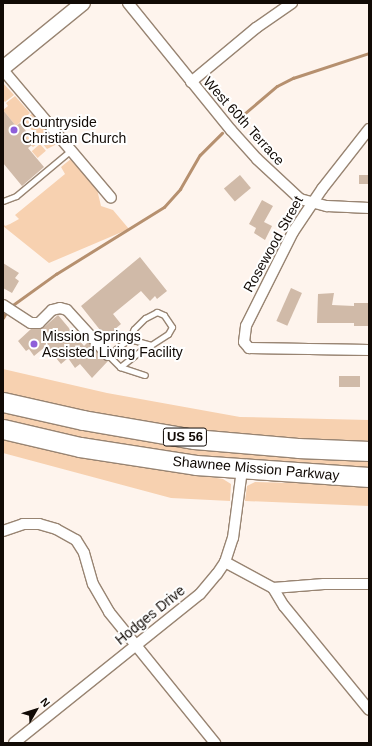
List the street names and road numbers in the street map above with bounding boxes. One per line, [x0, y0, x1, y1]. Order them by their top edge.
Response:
street label: West 60th Terrace [200, 73, 288, 169]
street label: Rosewood Street [240, 193, 306, 295]
road number: US 56 [162, 426, 208, 448]
street label: Shawnee Mission Parkway [172, 452, 340, 484]
street label: Hodges Drive [112, 582, 188, 648]

